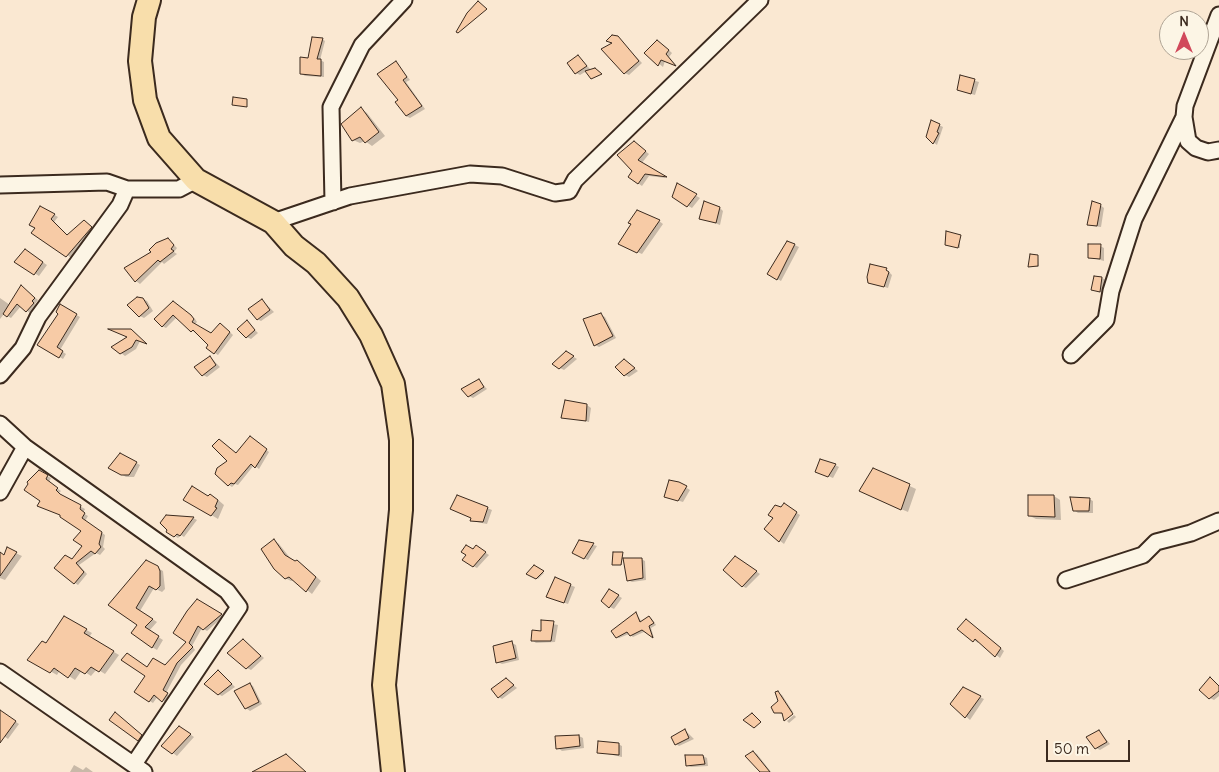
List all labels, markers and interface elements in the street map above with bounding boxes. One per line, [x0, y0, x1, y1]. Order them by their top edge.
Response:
north arrow [1159, 10, 1209, 60]
text: N [1179, 12, 1189, 30]
scale bar [1049, 730, 1133, 762]
text: 50 m [1054, 739, 1089, 758]

